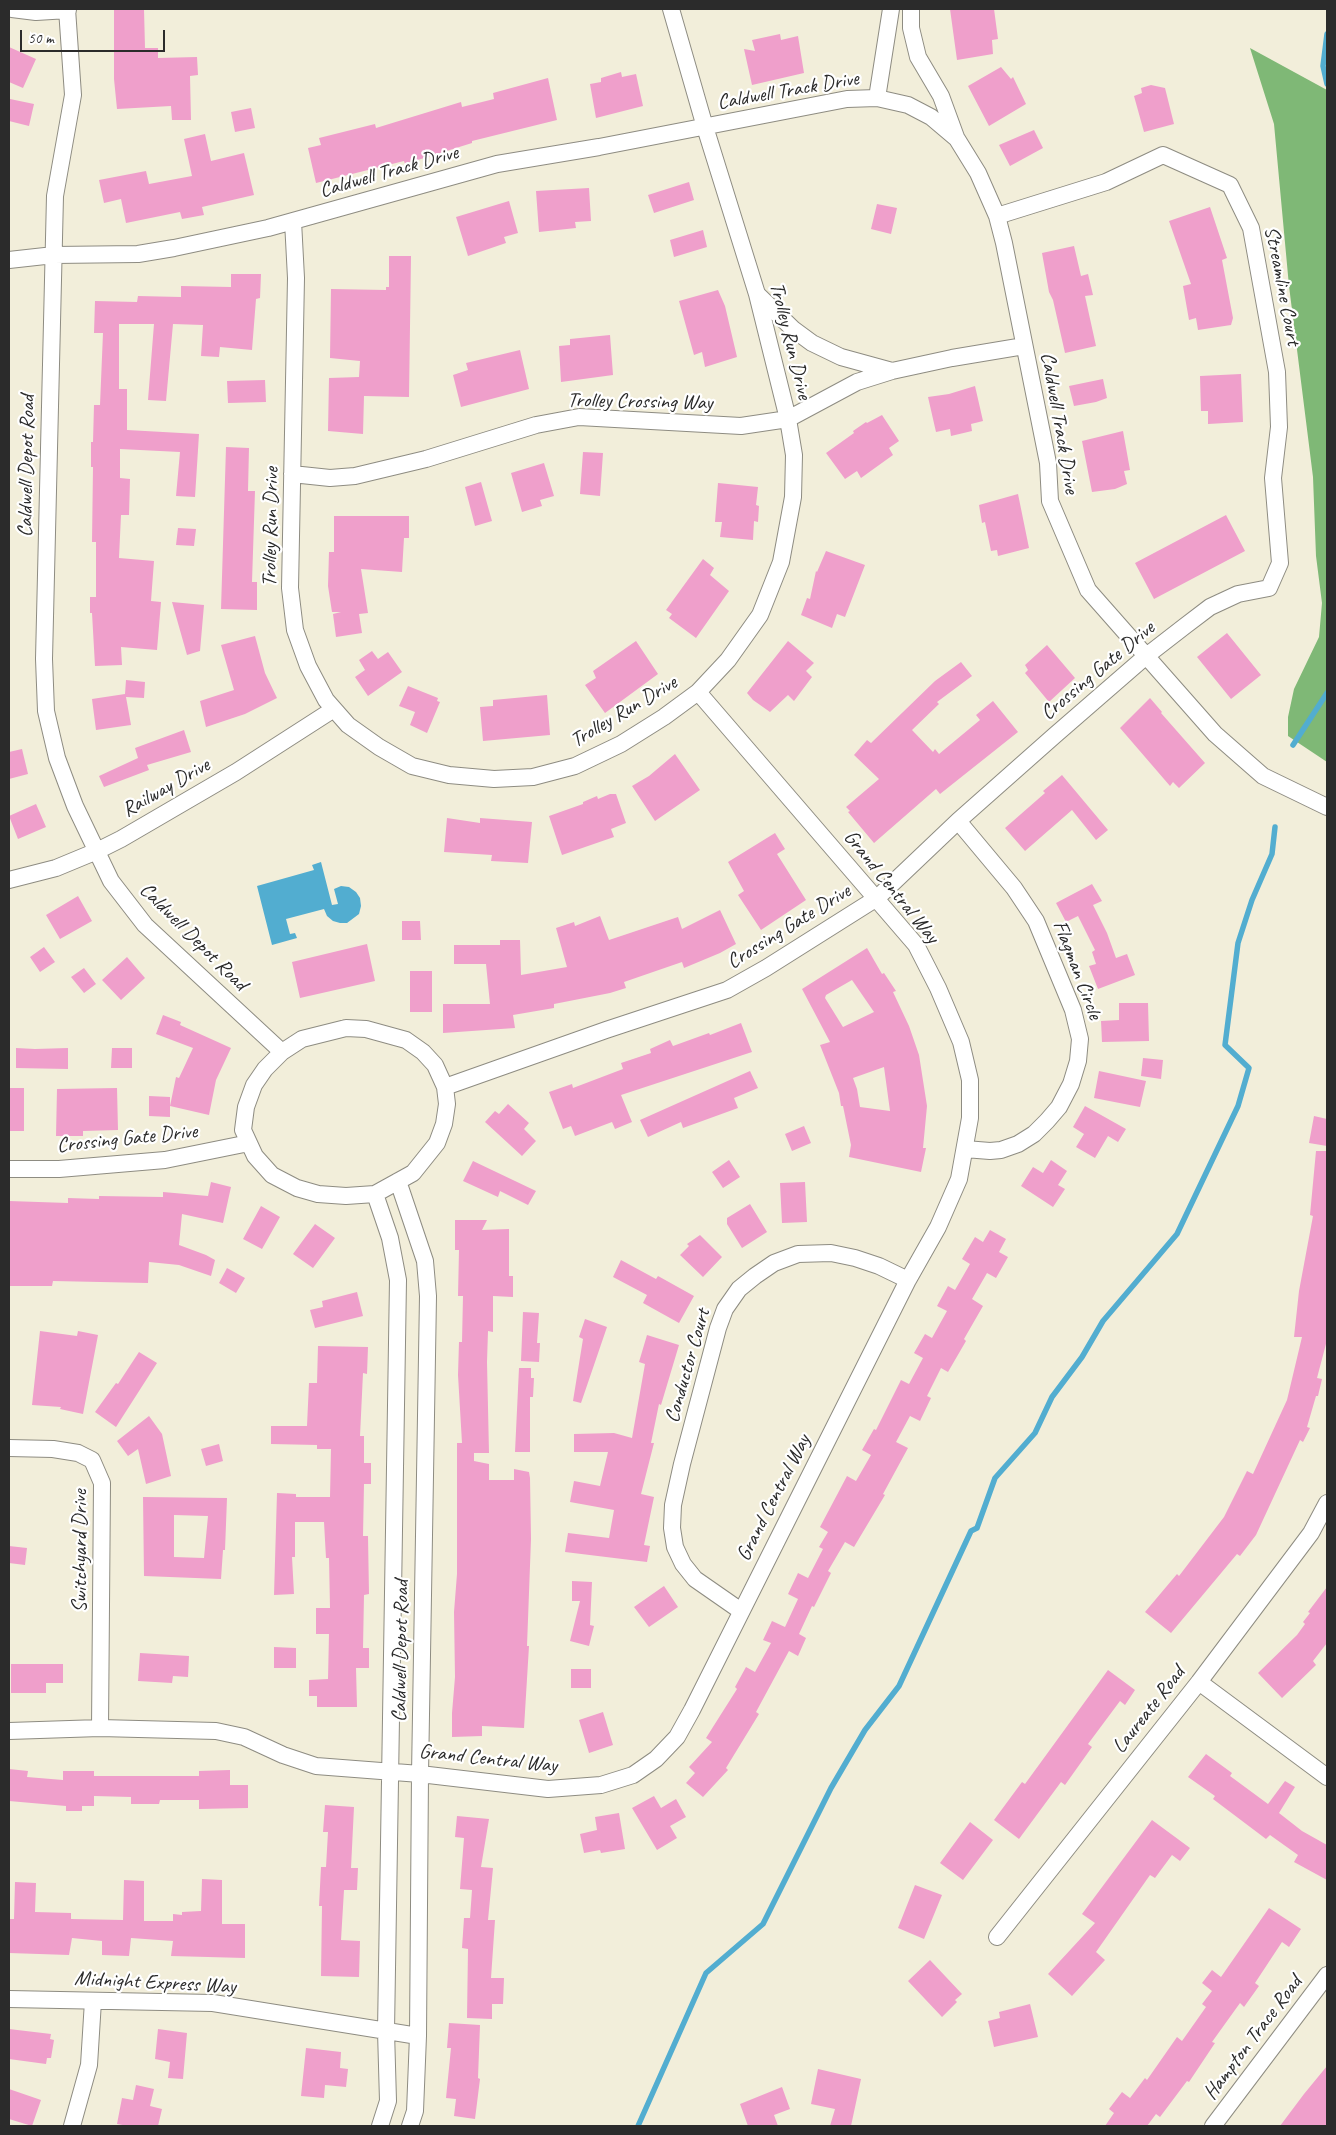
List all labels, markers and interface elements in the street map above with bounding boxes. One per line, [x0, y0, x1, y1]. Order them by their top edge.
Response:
scale bar [22, 20, 168, 52]
text: 50 m [28, 29, 54, 48]
street label: Caldwell Track Drive [715, 66, 861, 116]
street label: Caldwell Track Drive [317, 140, 461, 204]
street label: Streamline Court [1258, 224, 1306, 348]
street label: Trolley Run Drive [763, 280, 817, 402]
street label: Caldwell Track Drive [1034, 350, 1084, 496]
street label: Trolley Crossing Way [567, 388, 713, 416]
street label: Caldwell Depot Road [13, 395, 41, 537]
street label: Trolley Run Drive [257, 467, 285, 587]
street label: Crossing Gate Drive [1036, 616, 1160, 726]
street label: Trolley Run Drive [566, 670, 682, 754]
street label: Railway Drive [118, 753, 214, 823]
street label: Grand Central Way [838, 825, 944, 949]
street label: Caldwell Depot Road [134, 878, 252, 996]
street label: Crossing Gate Drive [722, 879, 856, 975]
street label: Flagman Circle [1047, 917, 1107, 1023]
street label: Crossing Gate Drive [56, 1119, 198, 1159]
street label: Conductor Court [660, 1306, 716, 1426]
street label: Grand Central Way [731, 1431, 817, 1565]
street label: Switchyard Drive [67, 1489, 93, 1613]
street label: Caldwell Depot Road [387, 1580, 415, 1722]
street label: Laureate Road [1107, 1661, 1191, 1759]
street label: Grand Central Way [418, 1739, 558, 1779]
street label: Midnight Express Way [74, 1966, 236, 2000]
street label: Hampton Trace Road [1198, 1971, 1308, 2105]

